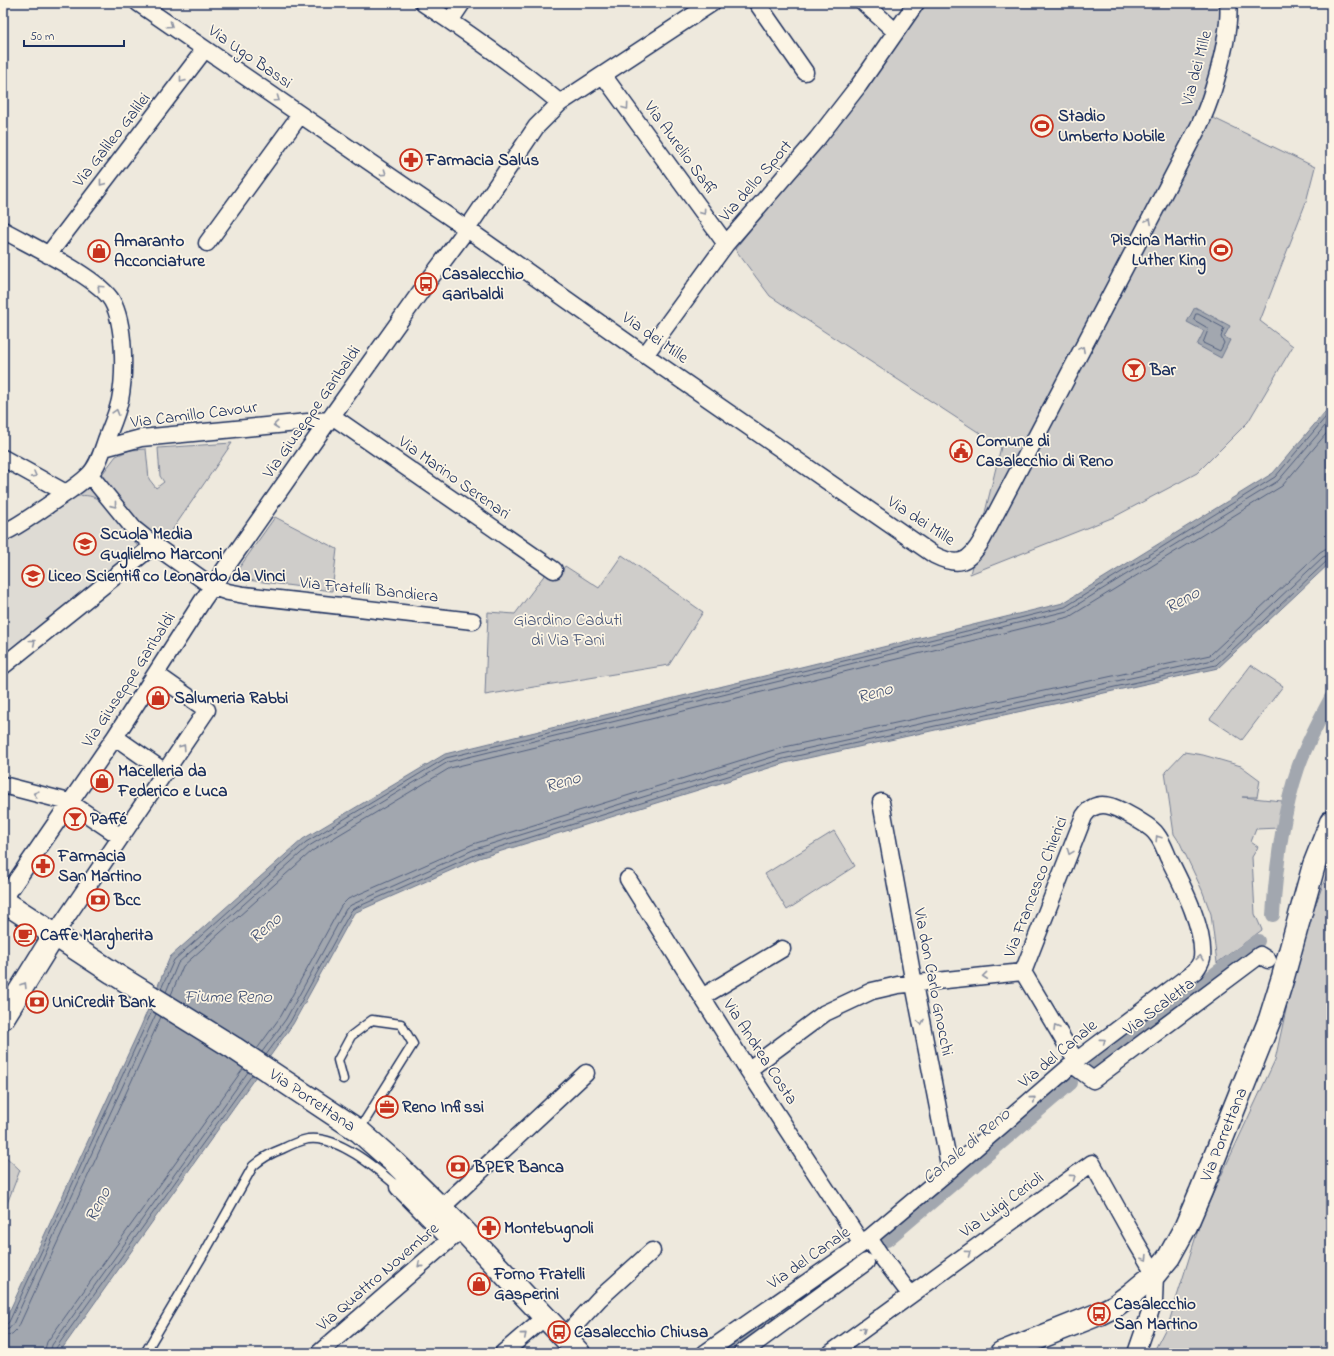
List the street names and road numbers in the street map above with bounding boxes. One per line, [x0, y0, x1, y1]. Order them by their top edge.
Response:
street label: Via Ugo Bassi [201, 18, 297, 97]
street label: Via dei Mille [1175, 27, 1219, 109]
street label: Via Galileo Galilei [66, 87, 157, 193]
street label: Via Aurelio Saffi [637, 95, 723, 200]
street label: Via dello Sport [713, 134, 799, 228]
street label: Via dei Mille [616, 305, 694, 370]
street label: Via Giuseppe Garibaldi [256, 340, 367, 484]
street label: Via Camillo Cavour [128, 395, 260, 435]
street label: Via Marino Serenari [392, 429, 515, 526]
street label: Via dei Mille [881, 489, 960, 553]
street label: Via Fratelli Bandiera [297, 570, 440, 610]
street label: Via Giuseppe Garibaldi [75, 607, 182, 754]
street label: Via Francesco Chierici [997, 813, 1074, 962]
street label: Via don Carlo Gnocchi [906, 905, 960, 1058]
street label: Via Scaletta [1117, 972, 1200, 1043]
street label: Via Andrea Costa [716, 993, 804, 1110]
street label: Via del Canale [1012, 1013, 1103, 1095]
street label: Via Porrettana [263, 1062, 361, 1138]
street label: Via Porrettana [1193, 1084, 1254, 1186]
street label: Via Luigi Cerioli [954, 1166, 1051, 1246]
street label: Via Quattro Novembre [311, 1216, 445, 1338]
street label: Via del Canale [762, 1220, 856, 1296]

